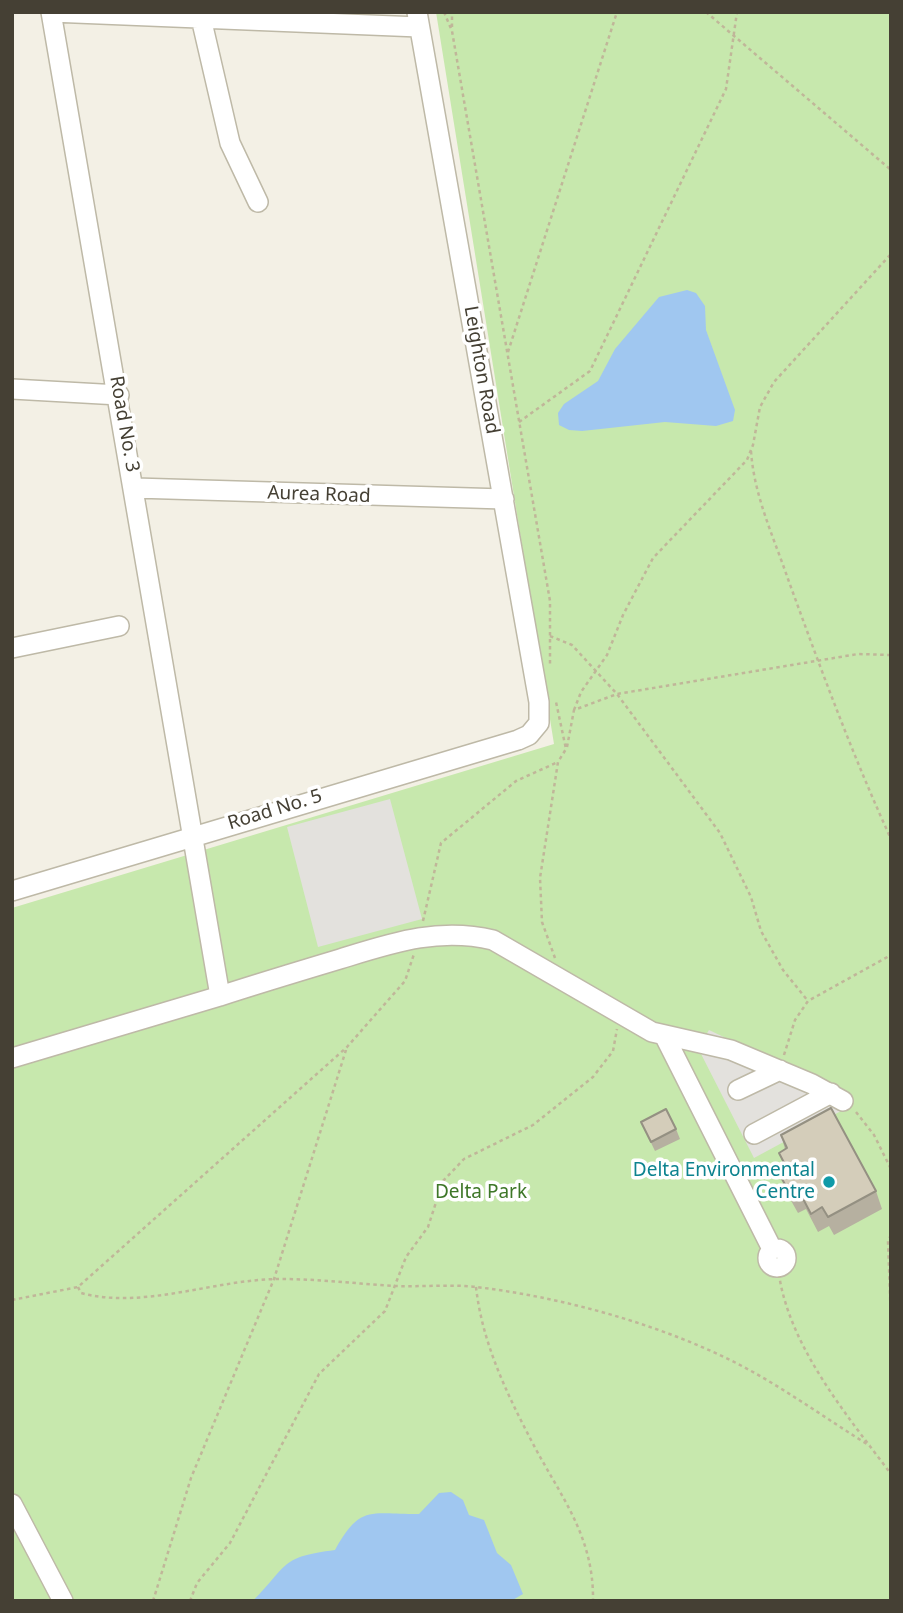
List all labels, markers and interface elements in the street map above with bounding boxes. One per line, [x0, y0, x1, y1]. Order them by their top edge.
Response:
street label: Leighton Road [459, 304, 503, 436]
street label: Road No. 3 [104, 374, 144, 474]
street label: Aurea Road [267, 482, 371, 508]
street label: Road No. 5 [225, 785, 325, 835]
place label: Delta Environmental Centre [633, 1160, 815, 1204]
marker: Delta Environmental Centre [821, 1174, 837, 1190]
park label: Delta Park [435, 1182, 527, 1204]

